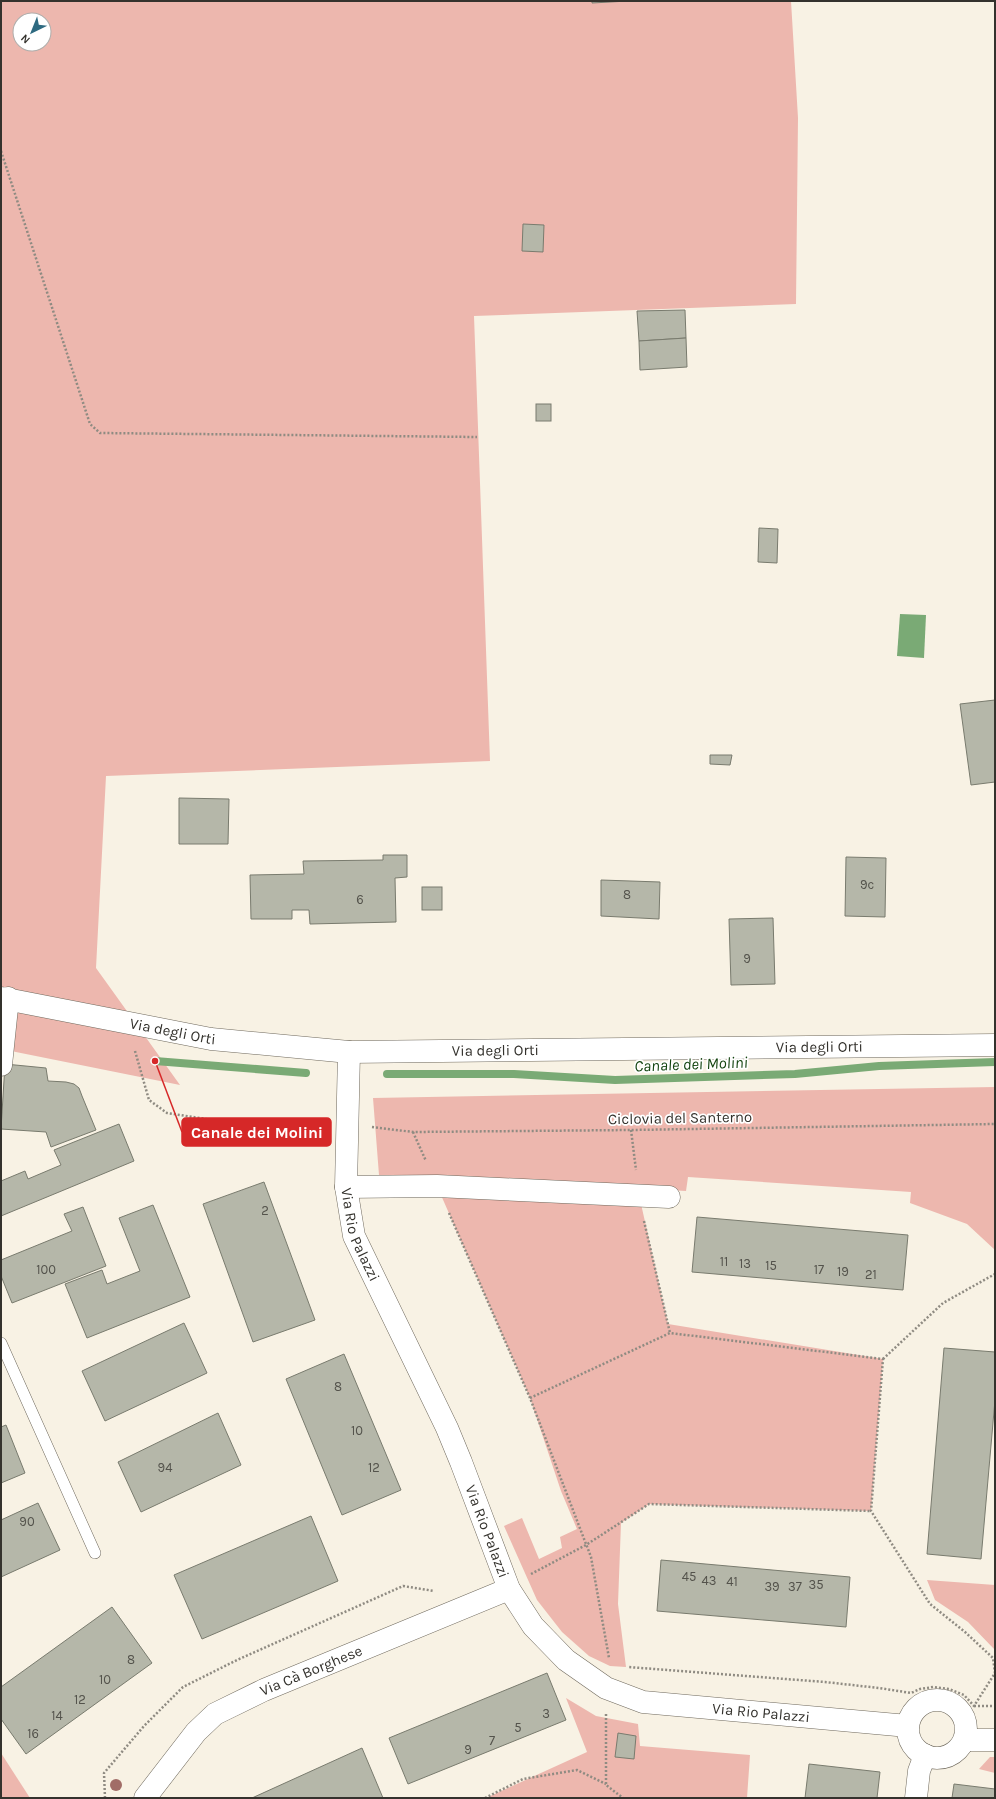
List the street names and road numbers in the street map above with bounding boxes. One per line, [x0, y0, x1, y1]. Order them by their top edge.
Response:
street label: Via degli Orti [128, 1014, 217, 1048]
street label: Via degli Orti [776, 1037, 863, 1056]
street label: Via degli Orti [452, 1041, 539, 1060]
street label: Ciclovia del Santerno [608, 1108, 752, 1128]
street label: Via Rio Palazzi [337, 1187, 384, 1284]
street label: Via Rio Palazzi [461, 1482, 513, 1580]
street label: Via Cà Borghese [257, 1641, 365, 1700]
street label: Via Rio Palazzi [711, 1699, 811, 1726]

